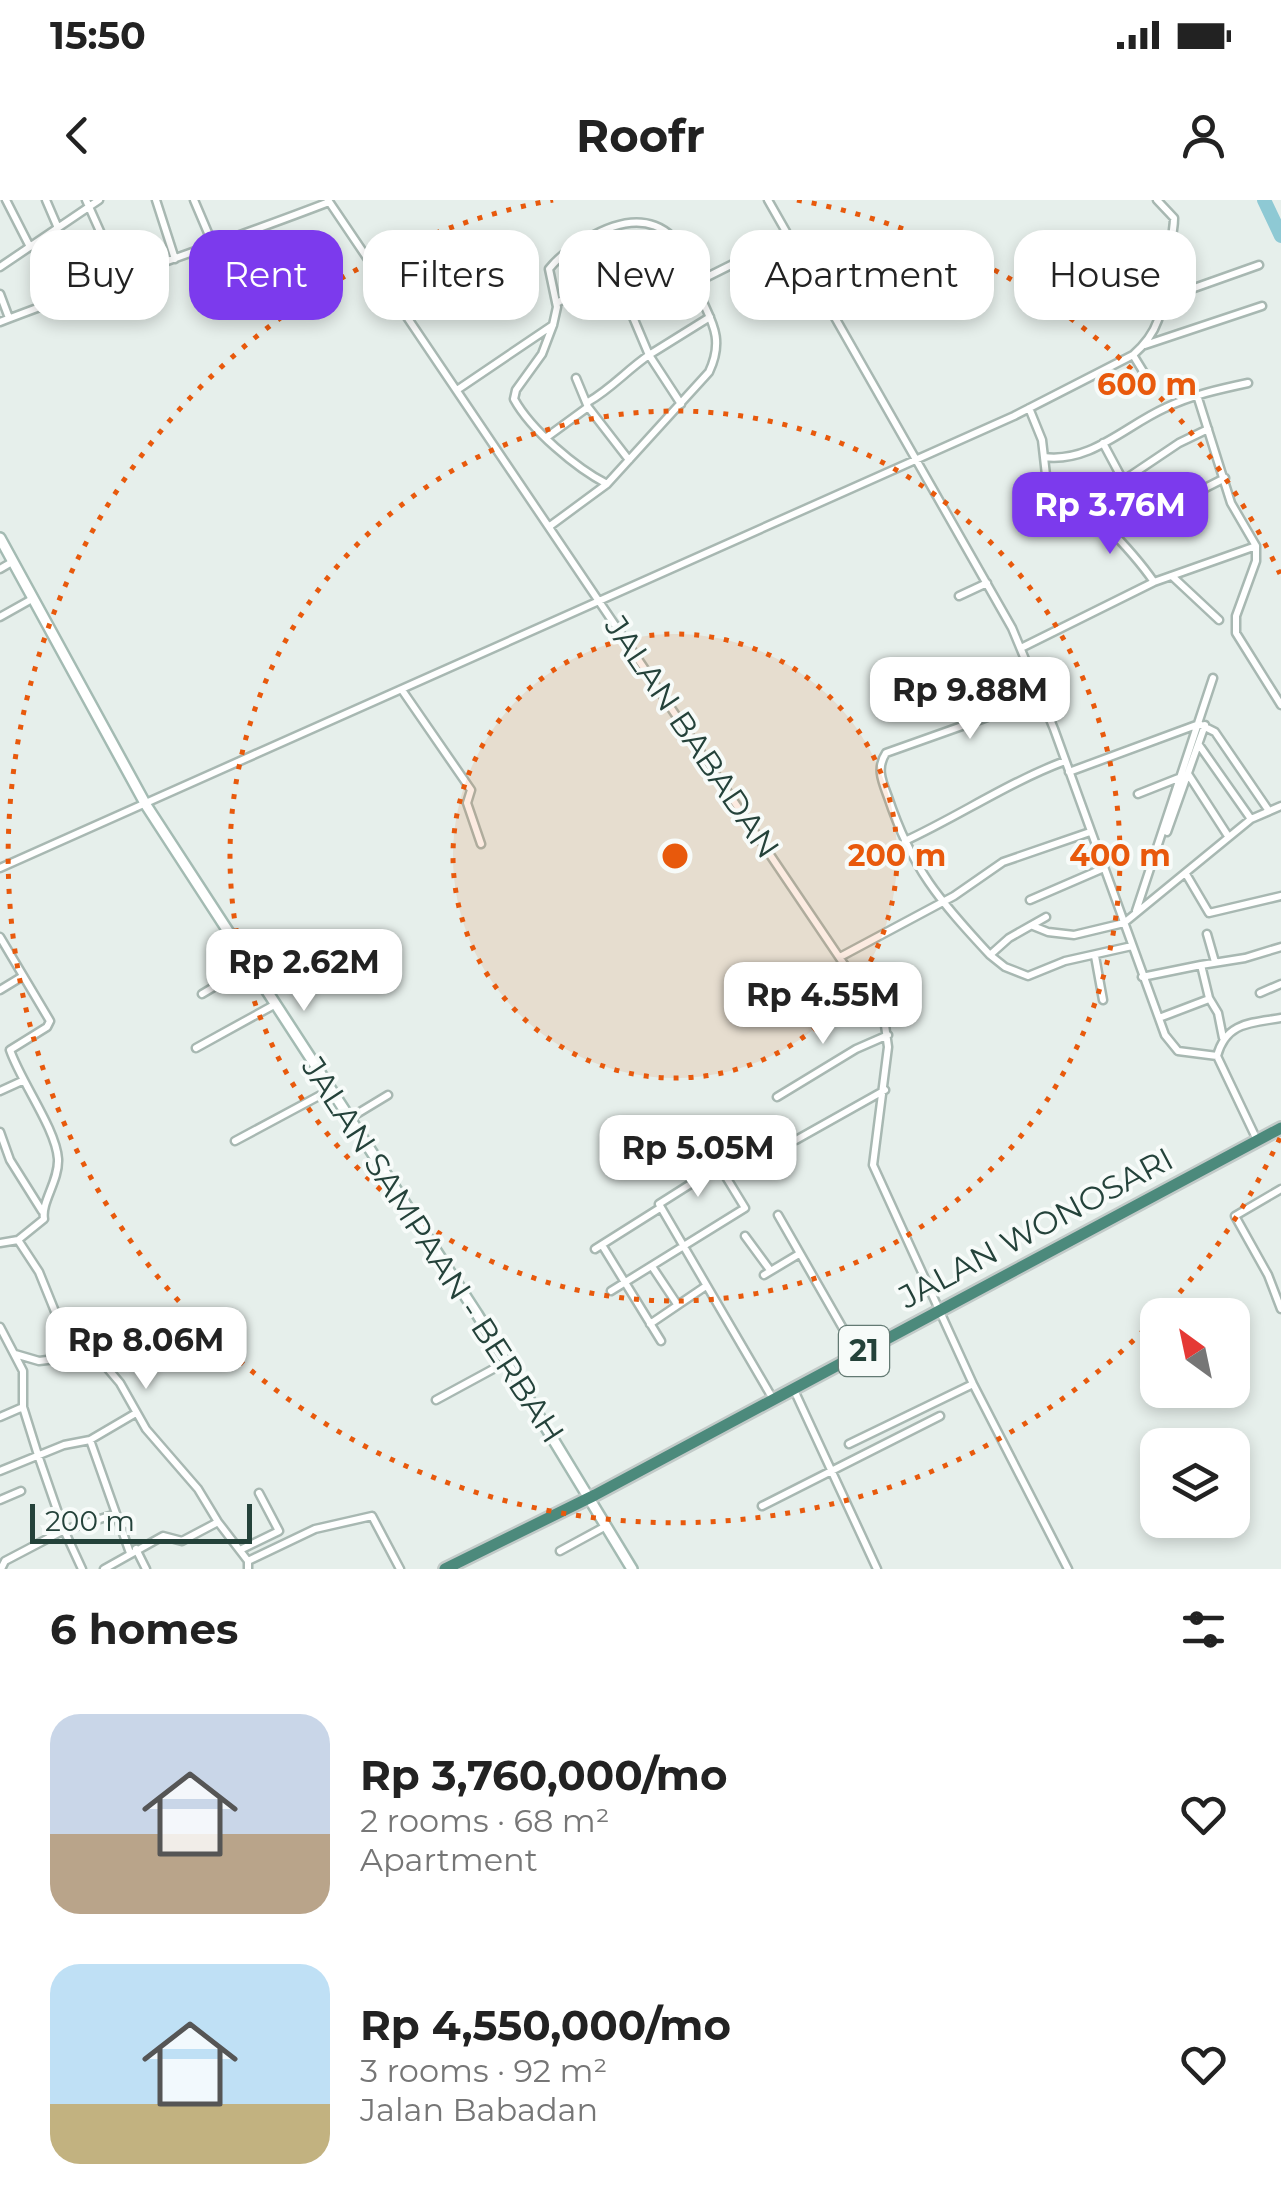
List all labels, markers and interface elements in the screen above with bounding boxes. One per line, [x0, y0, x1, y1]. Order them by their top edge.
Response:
text: 15:50 [50, 12, 146, 59]
icon: back [50, 108, 105, 163]
text: Roofr [576, 108, 705, 163]
icon: person [1176, 108, 1231, 163]
chip: Buy [30, 230, 169, 320]
chip: Rent [189, 230, 343, 320]
chip: Filters [363, 230, 539, 320]
chip: New [559, 230, 710, 320]
chip: Apartment [730, 230, 994, 320]
chip: House [1014, 230, 1196, 320]
text: 600 m [1097, 366, 1197, 403]
pin: Rp 3.76M [1007, 472, 1213, 557]
text: Rp 3.76M [1034, 485, 1186, 524]
street label: JALAN BABADAN [596, 607, 788, 865]
pin: Rp 9.88M [867, 657, 1073, 742]
text: Rp 9.88M [892, 670, 1048, 709]
text: 200 m [848, 837, 946, 874]
text: 400 m [1069, 837, 1171, 874]
centre of rings [657, 838, 693, 874]
pin: Rp 2.62M [201, 929, 407, 1014]
text: Rp 2.62M [228, 942, 380, 981]
pin: Rp 4.55M [720, 962, 926, 1047]
text: Rp 4.55M [746, 975, 900, 1014]
street label: JALAN SAMPAAN - BERBAH [293, 1049, 573, 1450]
pin: Rp 5.05M [595, 1115, 801, 1200]
text: Rp 5.05M [622, 1128, 775, 1167]
street label: JALAN WONOSARI [891, 1139, 1179, 1317]
north arrow [1140, 1298, 1250, 1408]
map controls [1140, 1298, 1250, 1538]
pin: Rp 8.06M [43, 1307, 249, 1392]
text: Rp 8.06M [68, 1320, 224, 1359]
road number: 21 [839, 1326, 889, 1376]
button: layers [1140, 1428, 1250, 1538]
scale bar [30, 1499, 252, 1544]
text: 200 m [45, 1504, 135, 1538]
icon: filters [1176, 1602, 1231, 1657]
text: 6 homes [50, 1603, 238, 1655]
text: Rp 3,760,000/mo [360, 1749, 728, 1801]
icon: home [130, 1754, 250, 1874]
icon: heart [1176, 1787, 1231, 1842]
text: 2 rooms · 68 m² [360, 1801, 610, 1840]
text: Apartment [360, 1840, 538, 1879]
text: Rp 4,550,000/mo [360, 1999, 731, 2051]
icon: home [130, 2004, 250, 2124]
icon: heart [1176, 2037, 1231, 2092]
text: 3 rooms · 92 m² [360, 2051, 607, 2090]
text: Jalan Babadan [360, 2090, 598, 2129]

